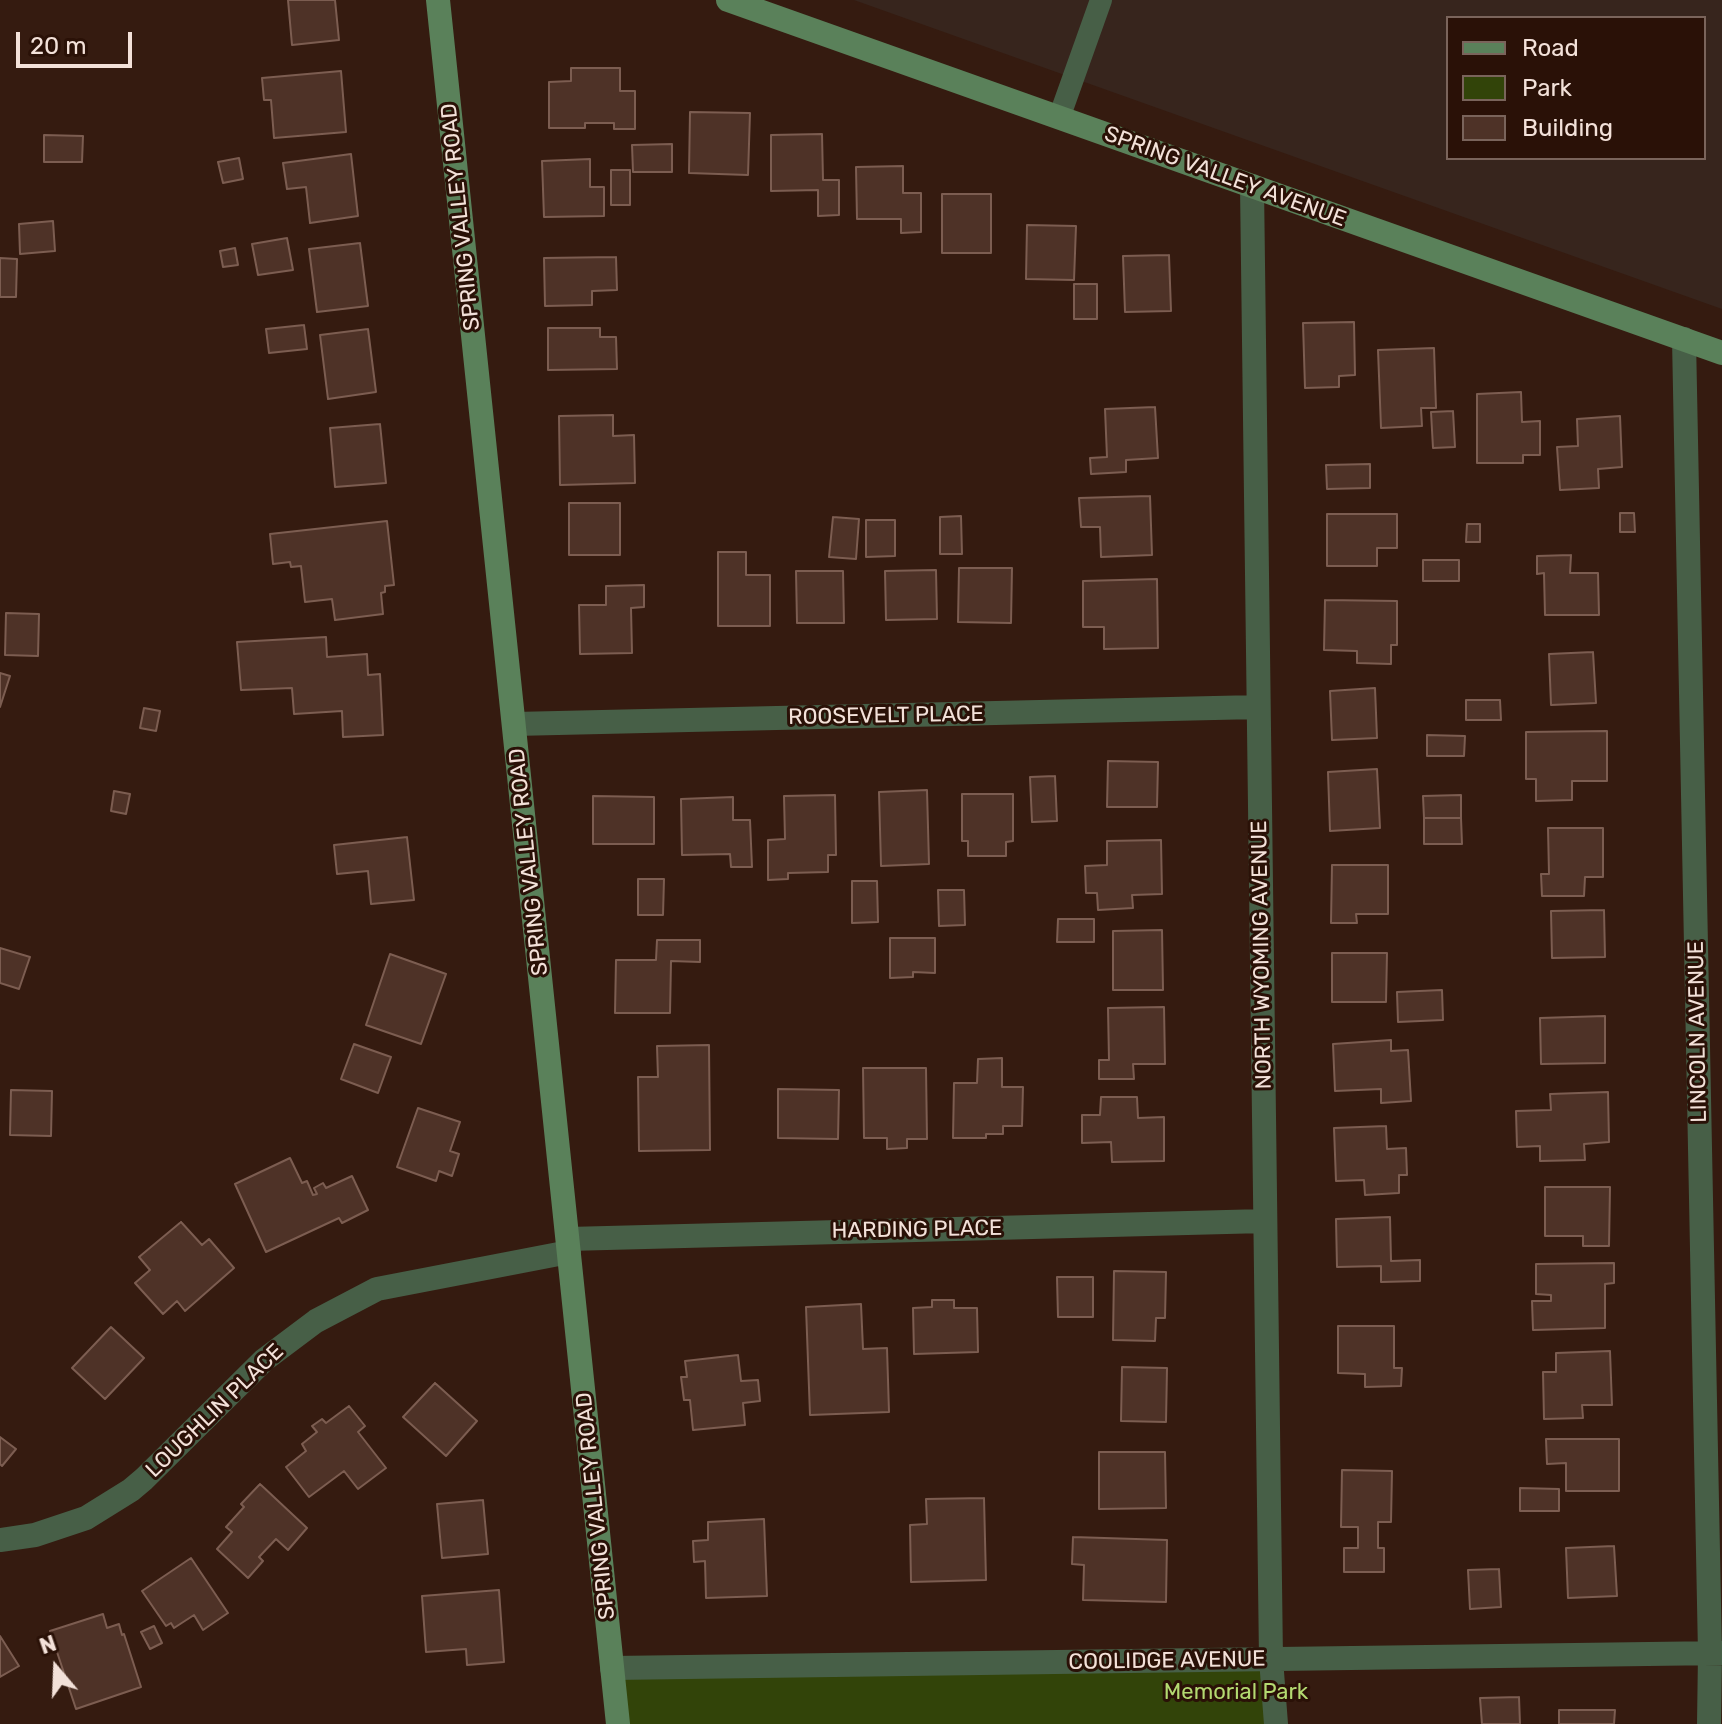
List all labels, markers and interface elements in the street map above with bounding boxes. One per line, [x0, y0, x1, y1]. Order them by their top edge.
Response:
scale bar [20, 16, 136, 66]
legend [1446, 16, 1706, 160]
text: 20 m [30, 32, 87, 60]
text: Road [1522, 34, 1579, 62]
text: Park [1522, 74, 1572, 102]
street label: SPRING VALLEY ROAD [436, 102, 486, 332]
text: Building [1522, 114, 1613, 142]
street label: SPRING VALLEY AVENUE [1101, 121, 1349, 233]
street label: ROOSEVELT PLACE [788, 701, 984, 731]
street label: SPRING VALLEY ROAD [504, 747, 554, 977]
street label: NORTH WYOMING AVENUE [1246, 820, 1278, 1090]
street label: LINCOLN AVENUE [1683, 941, 1713, 1123]
street label: HARDING PLACE [831, 1215, 1003, 1245]
street label: LOUGHLIN PLACE [141, 1339, 289, 1483]
street label: SPRING VALLEY ROAD [571, 1391, 621, 1621]
north arrow [16, 1628, 96, 1708]
text: N [36, 1629, 60, 1660]
street label: COOLIDGE AVENUE [1068, 1646, 1266, 1676]
park label: Memorial Park [1164, 1680, 1308, 1706]

